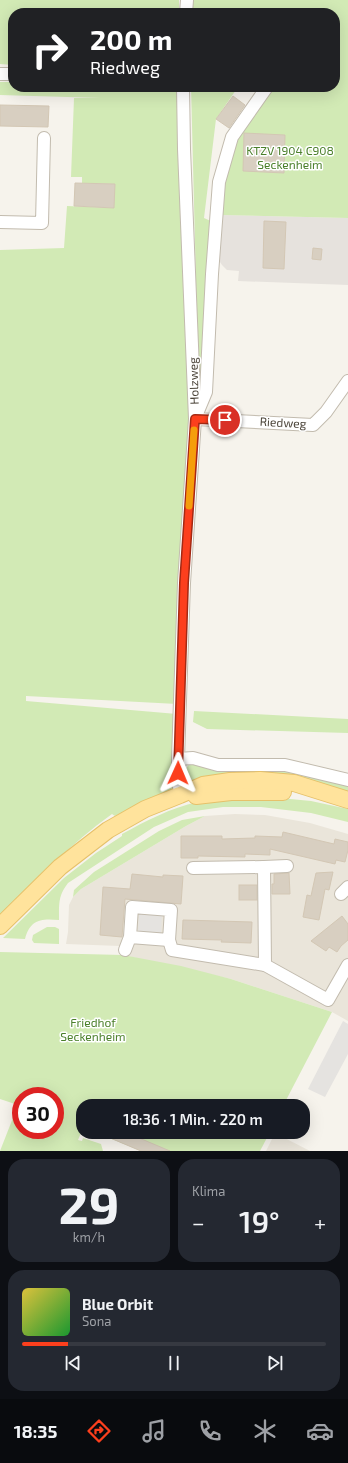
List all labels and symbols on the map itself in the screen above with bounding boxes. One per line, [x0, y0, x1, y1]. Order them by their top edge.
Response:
park label: KTZV 1904 C908 Seckenheim [246, 143, 334, 171]
street label: Holzweg [185, 357, 201, 405]
pin [208, 403, 242, 437]
street label: Riedweg [259, 414, 307, 430]
position arrow [157, 752, 199, 794]
park label: Friedhof Seckenheim [60, 1015, 126, 1043]
speed limit sign: 30 [12, 1087, 64, 1139]

